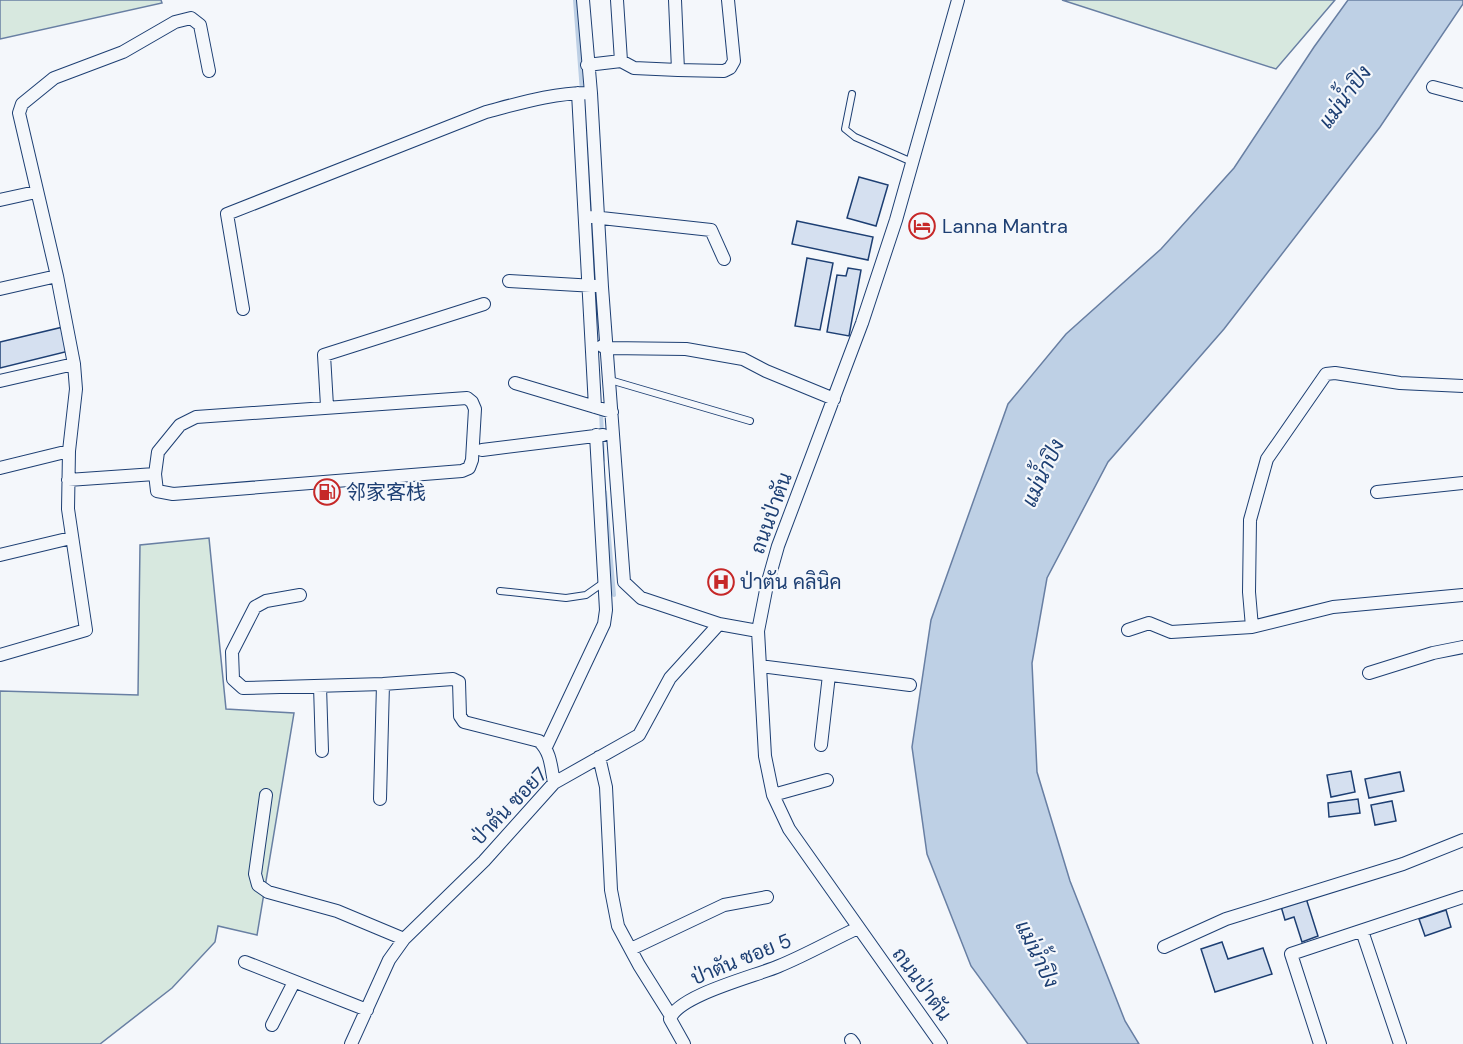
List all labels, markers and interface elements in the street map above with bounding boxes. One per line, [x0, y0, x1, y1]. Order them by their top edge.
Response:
water label: แม่น้ำปิง [1309, 57, 1378, 134]
hotel icon: Lanna Mantra [907, 211, 937, 241]
place label: Lanna Mantra [942, 213, 1068, 239]
water label: แม่น้ำปิง [1011, 433, 1071, 512]
street label: ถนนป่าตัน [744, 469, 798, 557]
fuel station icon: 邻家客栈 [312, 477, 342, 507]
place label: 邻家客栈 [346, 479, 426, 505]
hospital icon: ป่าตัน คลินิค [706, 567, 736, 597]
place label: ป่าตัน คลินิค [740, 569, 841, 595]
street label: ป่าตัน ซอย7 [465, 761, 553, 851]
water label: แม่น้ำปิง [1009, 914, 1069, 992]
street label: ป่าตัน ซอย 5 [687, 927, 795, 991]
street label: ถนนป่าตัน [887, 942, 957, 1026]

